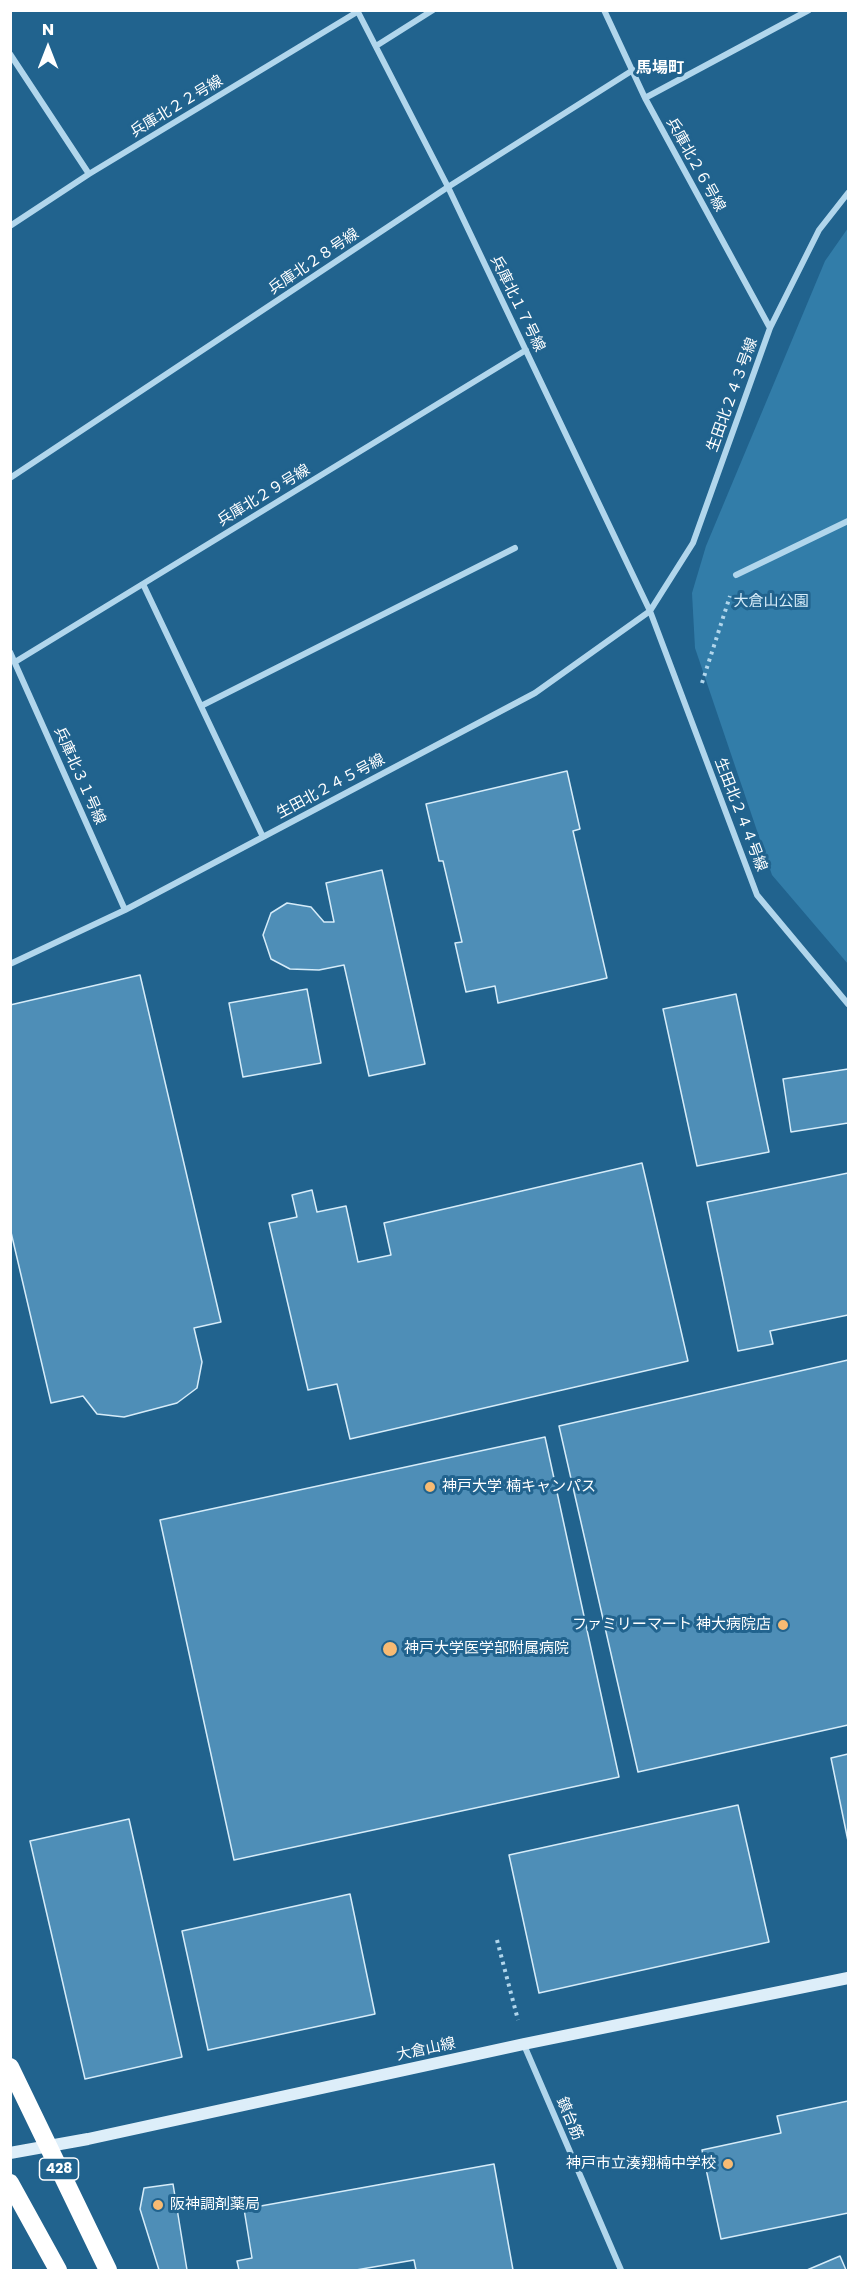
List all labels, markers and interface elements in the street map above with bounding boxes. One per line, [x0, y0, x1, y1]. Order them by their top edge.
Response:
north arrow [18, 18, 78, 78]
text: N [42, 18, 54, 41]
district label: 馬場町 [636, 59, 684, 79]
street label: 兵庫北２２号線 [127, 72, 227, 142]
street label: 兵庫北２６号線 [662, 115, 728, 215]
street label: 兵庫北２８号線 [265, 225, 363, 299]
street label: 兵庫北１７号線 [486, 253, 548, 355]
street label: 生田北２４３号線 [704, 336, 762, 454]
street label: 兵庫北２９号線 [214, 461, 314, 531]
park label: 大倉山公園 [734, 593, 808, 611]
street label: 兵庫北３１号線 [49, 724, 109, 828]
street label: 生田北２４５号線 [274, 751, 388, 823]
street label: 生田北２４４号線 [710, 756, 770, 874]
place label: 神戸大学 楠キャンパス [442, 1478, 596, 1496]
marker: 神戸大学 楠キャンパス [423, 1480, 437, 1494]
place label: ファミリーマート 神大病院店 [572, 1616, 771, 1634]
marker: ファミリーマート 神大病院店 [776, 1618, 790, 1632]
marker: 神戸大学医学部附属病院 [381, 1640, 399, 1658]
place label: 神戸大学医学部附属病院 [404, 1640, 569, 1658]
street label: 大倉山線 [395, 2035, 457, 2065]
street label: 鎮台筋 [552, 2095, 586, 2143]
place label: 神戸市立湊翔楠中学校 [566, 2155, 716, 2173]
marker: 神戸市立湊翔楠中学校 [721, 2157, 735, 2171]
road number: 428 [40, 2158, 78, 2180]
place label: 阪神調剤薬局 [170, 2196, 260, 2214]
marker: 阪神調剤薬局 [151, 2198, 165, 2212]

